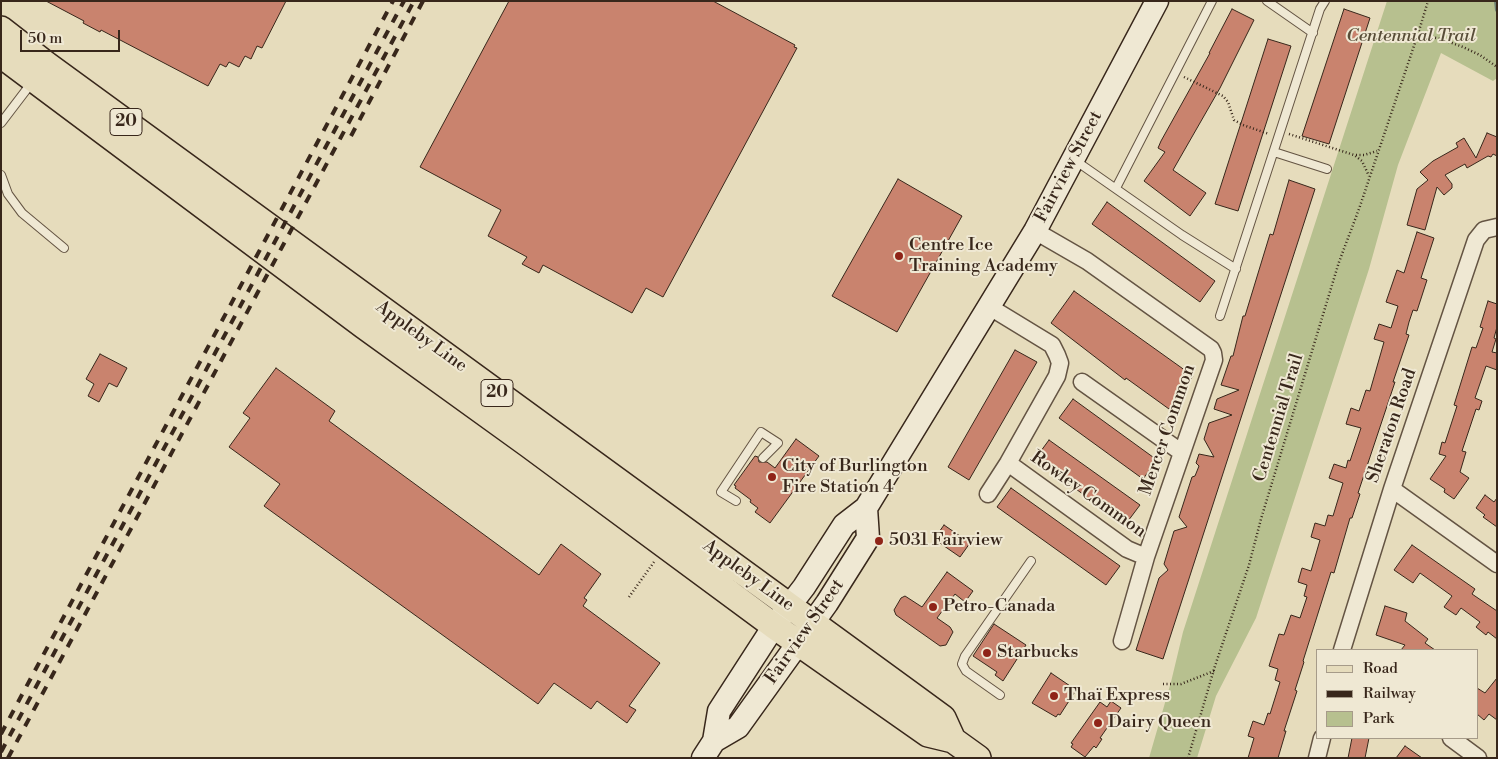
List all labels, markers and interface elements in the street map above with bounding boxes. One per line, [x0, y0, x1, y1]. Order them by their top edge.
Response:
scale bar [22, 20, 122, 52]
park label: Centennial Trail [1346, 26, 1476, 48]
text: 50 m [28, 29, 62, 48]
road number: 20 [110, 108, 142, 136]
street label: Fairview Street [1031, 108, 1107, 226]
place label: Centre Ice Training Academy [909, 235, 1058, 278]
marker: Centre Ice Training Academy [893, 250, 905, 262]
street label: Appleby Line [371, 297, 471, 377]
street label: Centennial Trail [1249, 351, 1309, 485]
street label: Mercer Common [1135, 362, 1201, 498]
street label: Sheraton Road [1362, 366, 1422, 486]
road number: 20 [481, 379, 513, 406]
street label: Rowley Common [1026, 447, 1150, 543]
place label: City of Burlington Fire Station 4 [782, 456, 928, 498]
marker: City of Burlington Fire Station 4 [766, 471, 778, 483]
place label: 5031 Fairview [889, 530, 1002, 552]
marker: 5031 Fairview [873, 535, 885, 547]
street label: Appleby Line [698, 536, 798, 616]
street label: Fairview Street [761, 575, 849, 689]
place label: Petro-Canada [943, 596, 1055, 618]
marker: Petro-Canada [927, 601, 939, 613]
place label: Starbucks [997, 642, 1078, 664]
marker: Starbucks [981, 647, 993, 659]
legend [1316, 649, 1478, 739]
text: Road [1363, 659, 1398, 678]
text: Railway [1363, 684, 1416, 703]
place label: Thaï Express [1064, 685, 1170, 707]
marker: Thaï Express [1048, 690, 1060, 702]
text: Park [1363, 709, 1394, 728]
place label: Dairy Queen [1108, 712, 1211, 734]
marker: Dairy Queen [1092, 717, 1104, 729]

